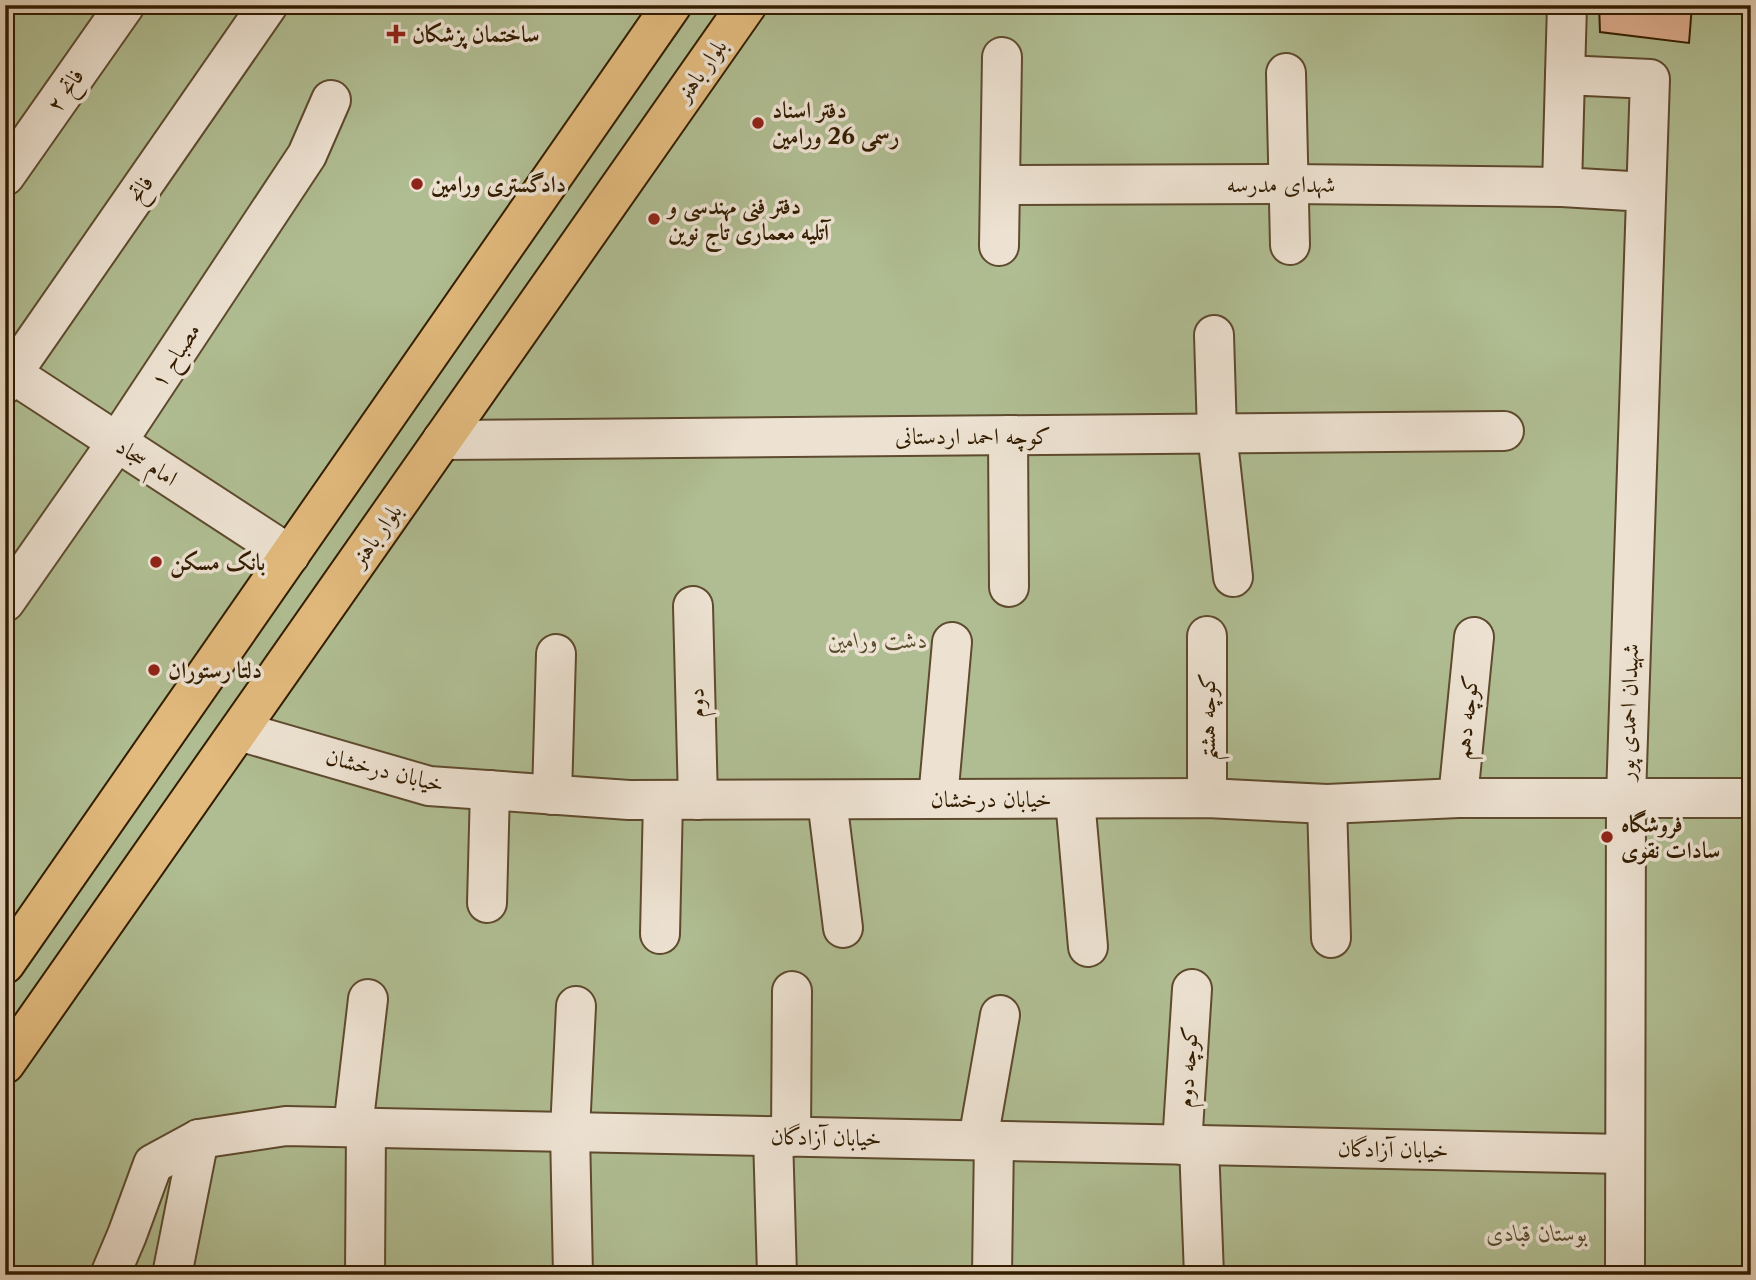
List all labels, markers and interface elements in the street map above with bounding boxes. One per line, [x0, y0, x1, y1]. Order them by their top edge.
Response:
place label: ساختمان پزشکان [412, 20, 540, 50]
marker: ساختمان پزشکان [386, 24, 406, 44]
street label: بلوار باهنر [668, 33, 734, 109]
street label: فاتح ۲ [40, 63, 95, 121]
place label: دفتر اسناد رسمی 26 ورامین [772, 96, 899, 152]
marker: دفتر اسناد رسمی 26 ورامین [750, 115, 766, 131]
street label: فاتح [121, 170, 164, 212]
place label: دادگستری ورامین [431, 170, 566, 198]
street label: شهدای مدرسه [1227, 170, 1335, 199]
marker: دادگستری ورامین [409, 176, 425, 192]
place label: دفتر فنی مهندسی و آتلیه معماری تاج نوین [665, 192, 832, 253]
marker: دفتر فنی مهندسی و آتلیه معماری تاج نوین [646, 211, 662, 227]
street label: مصباح ۱ [144, 318, 212, 396]
street label: کوچه احمد اردستانی [895, 422, 1051, 452]
street label: امام سجاد [108, 432, 183, 497]
street label: بلوار باهنر [343, 498, 409, 574]
place label: بانک مسکن [170, 548, 266, 578]
marker: بانک مسکن [148, 554, 164, 570]
park label: دشت ورامین [828, 626, 928, 654]
street label: شهیدان احمدی پور [1612, 643, 1647, 783]
place label: دلتا رستوران [168, 656, 262, 685]
marker: دلتا رستوران [146, 662, 162, 678]
street label: کوچه هشتم [1193, 673, 1230, 761]
street label: کوچه دهم [1448, 673, 1492, 761]
street label: دوم [681, 687, 717, 718]
street label: خیابان درخشان [323, 742, 447, 798]
street label: خیابان درخشان [931, 785, 1051, 813]
place label: فروشگاه سادات نقوی [1621, 809, 1720, 865]
marker: فروشگاه سادات نقوی [1599, 829, 1615, 845]
street label: کوچه دوم [1170, 1025, 1210, 1109]
street label: خیابان آزادگان [770, 1122, 882, 1152]
street label: خیابان آزادگان [1337, 1134, 1449, 1164]
park label: بوستان قبادی [1486, 1219, 1588, 1248]

